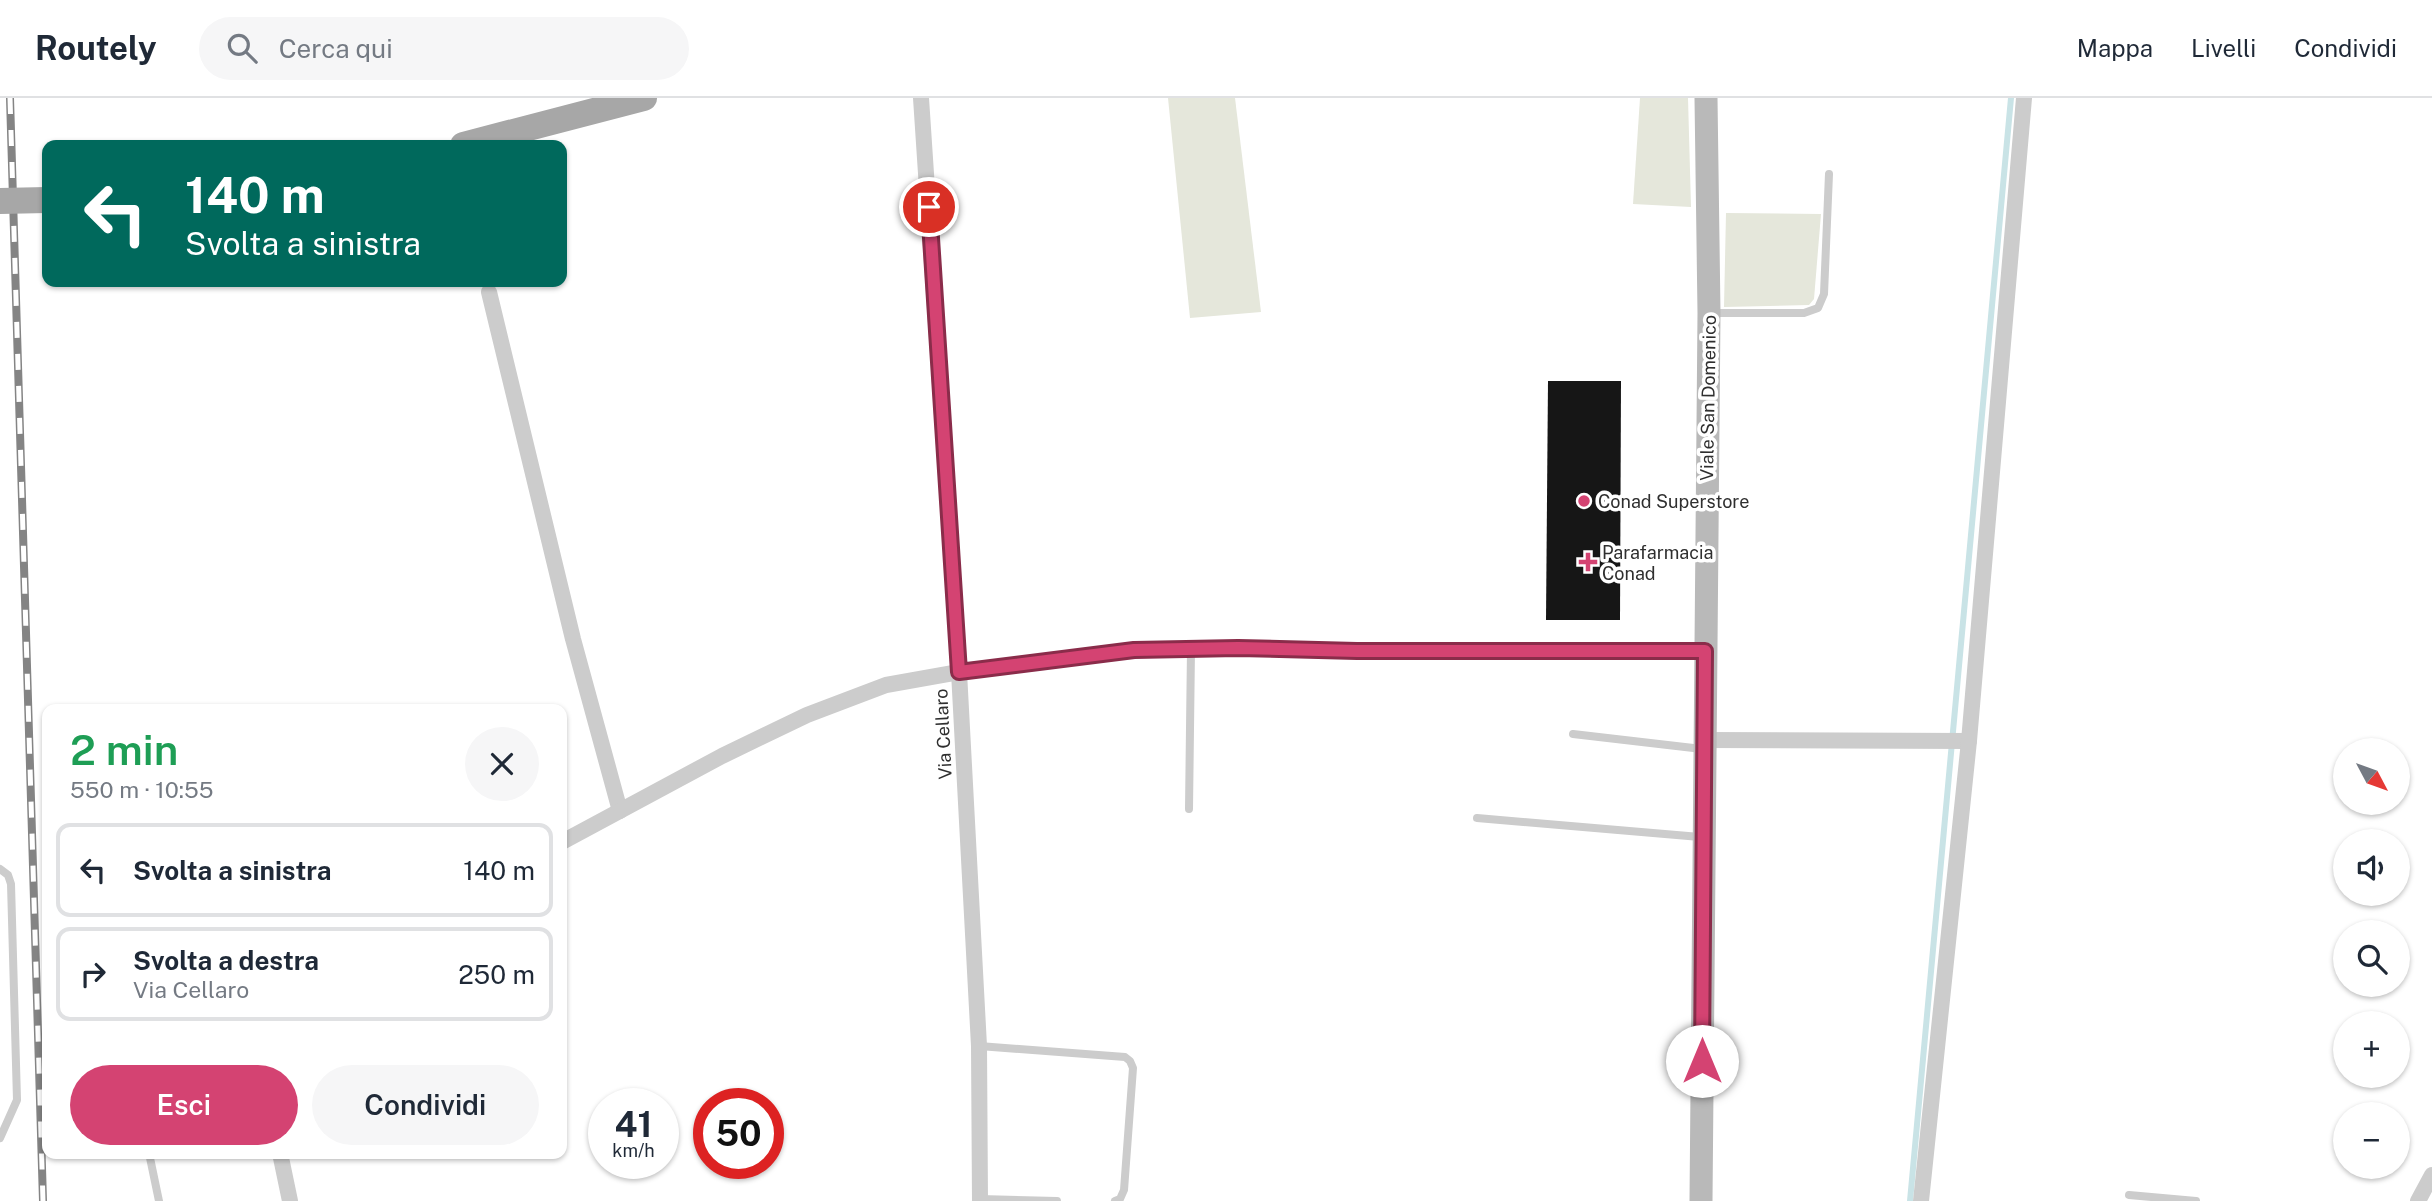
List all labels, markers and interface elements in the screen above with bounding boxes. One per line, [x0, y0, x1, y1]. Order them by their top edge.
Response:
search box [199, 17, 689, 80]
text: Routely [35, 29, 157, 67]
icon: search [223, 29, 261, 67]
text: Cerca qui [279, 33, 393, 64]
text: Mappa [2077, 34, 2153, 62]
text: Livelli [2191, 34, 2256, 62]
text: Condividi [2294, 34, 2397, 62]
text: 140 m [185, 166, 325, 224]
icon: left [70, 168, 161, 259]
pin [899, 177, 959, 237]
icon: arrive [910, 188, 948, 226]
text: Svolta a sinistra [185, 225, 421, 262]
street label: Viale San Domenico [1696, 315, 1720, 481]
place label: Conad Superstore [1598, 491, 1749, 512]
marker: Conad Superstore [1576, 493, 1592, 509]
place label: Parafarmacia Conad [1602, 542, 1713, 584]
marker: Parafarmacia Conad [1580, 554, 1596, 570]
street label: Via Cellaro [930, 688, 956, 780]
text: 2 min [70, 725, 178, 774]
button: close [465, 727, 539, 801]
north arrow [2333, 738, 2410, 816]
map controls [2333, 738, 2410, 1179]
text: 550 m · 10:55 [70, 776, 213, 803]
button: sound [2333, 829, 2410, 906]
icon: left [74, 851, 112, 889]
text: Svolta a sinistra [133, 855, 331, 886]
text: 140 m [463, 855, 535, 886]
button: search [2333, 920, 2410, 997]
text: Svolta a destra [133, 945, 319, 976]
icon: right [74, 955, 112, 993]
text: 250 m [458, 959, 535, 990]
text: Via Cellaro [133, 976, 249, 1003]
button: + [2333, 1011, 2410, 1088]
position arrow [1665, 1024, 1739, 1098]
button: Esci [70, 1065, 298, 1145]
button: Condividi [312, 1065, 539, 1145]
speed limit sign: 50 [693, 1088, 784, 1179]
button: − [2333, 1102, 2410, 1179]
text: 41 [615, 1104, 652, 1145]
text: km/h [612, 1140, 655, 1161]

